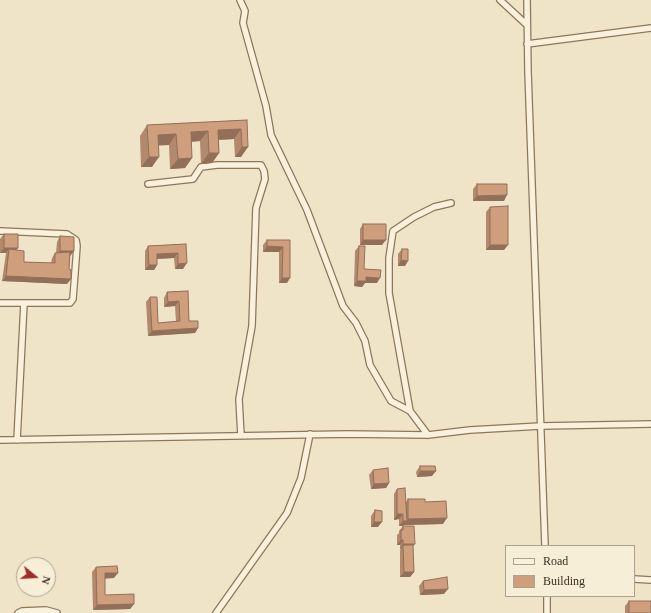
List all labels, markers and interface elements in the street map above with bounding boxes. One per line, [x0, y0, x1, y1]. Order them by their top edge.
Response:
legend [505, 545, 635, 597]
text: Road [543, 554, 568, 568]
north arrow [16, 557, 56, 597]
text: Building [543, 574, 585, 588]
text: N [40, 575, 53, 586]

